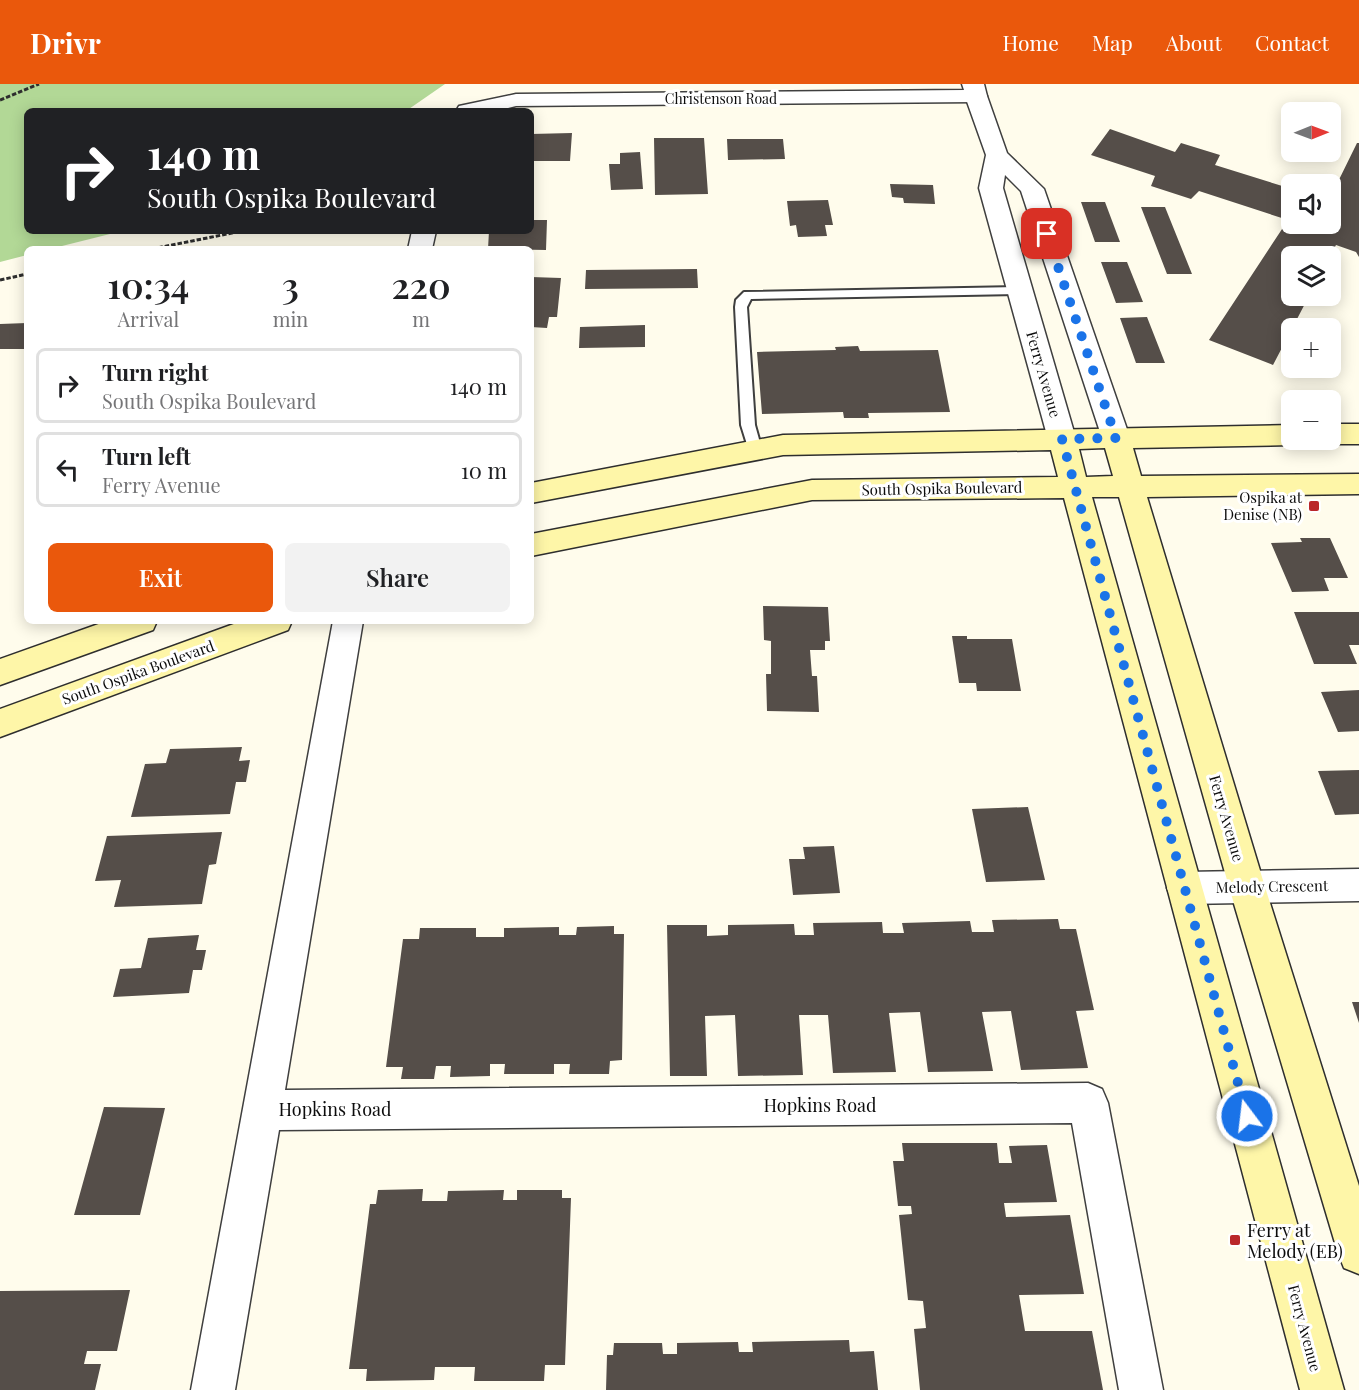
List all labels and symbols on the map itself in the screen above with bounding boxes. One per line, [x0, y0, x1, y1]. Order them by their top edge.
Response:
street label: Christenson Road [665, 89, 777, 108]
north arrow [1281, 102, 1341, 162]
pin [1021, 208, 1072, 259]
street label: Ferry Avenue [1022, 328, 1066, 420]
street label: South Ospika Boulevard [861, 477, 1023, 499]
place label: Ospika at Denise (NB) [1223, 487, 1303, 524]
marker: Ospika at Denise (NB) [1307, 499, 1321, 513]
street label: South Ospika Boulevard [59, 635, 217, 709]
street label: Ferry Avenue [1205, 772, 1249, 864]
street label: Melody Crescent [1216, 875, 1329, 897]
position arrow [1215, 1084, 1279, 1148]
street label: Hopkins Road [763, 1093, 877, 1117]
street label: Hopkins Road [278, 1097, 392, 1121]
place label: Ferry at Melody (EB) [1247, 1218, 1343, 1263]
marker: Ferry at Melody (EB) [1228, 1233, 1242, 1247]
street label: Ferry Avenue [1284, 1282, 1326, 1374]

